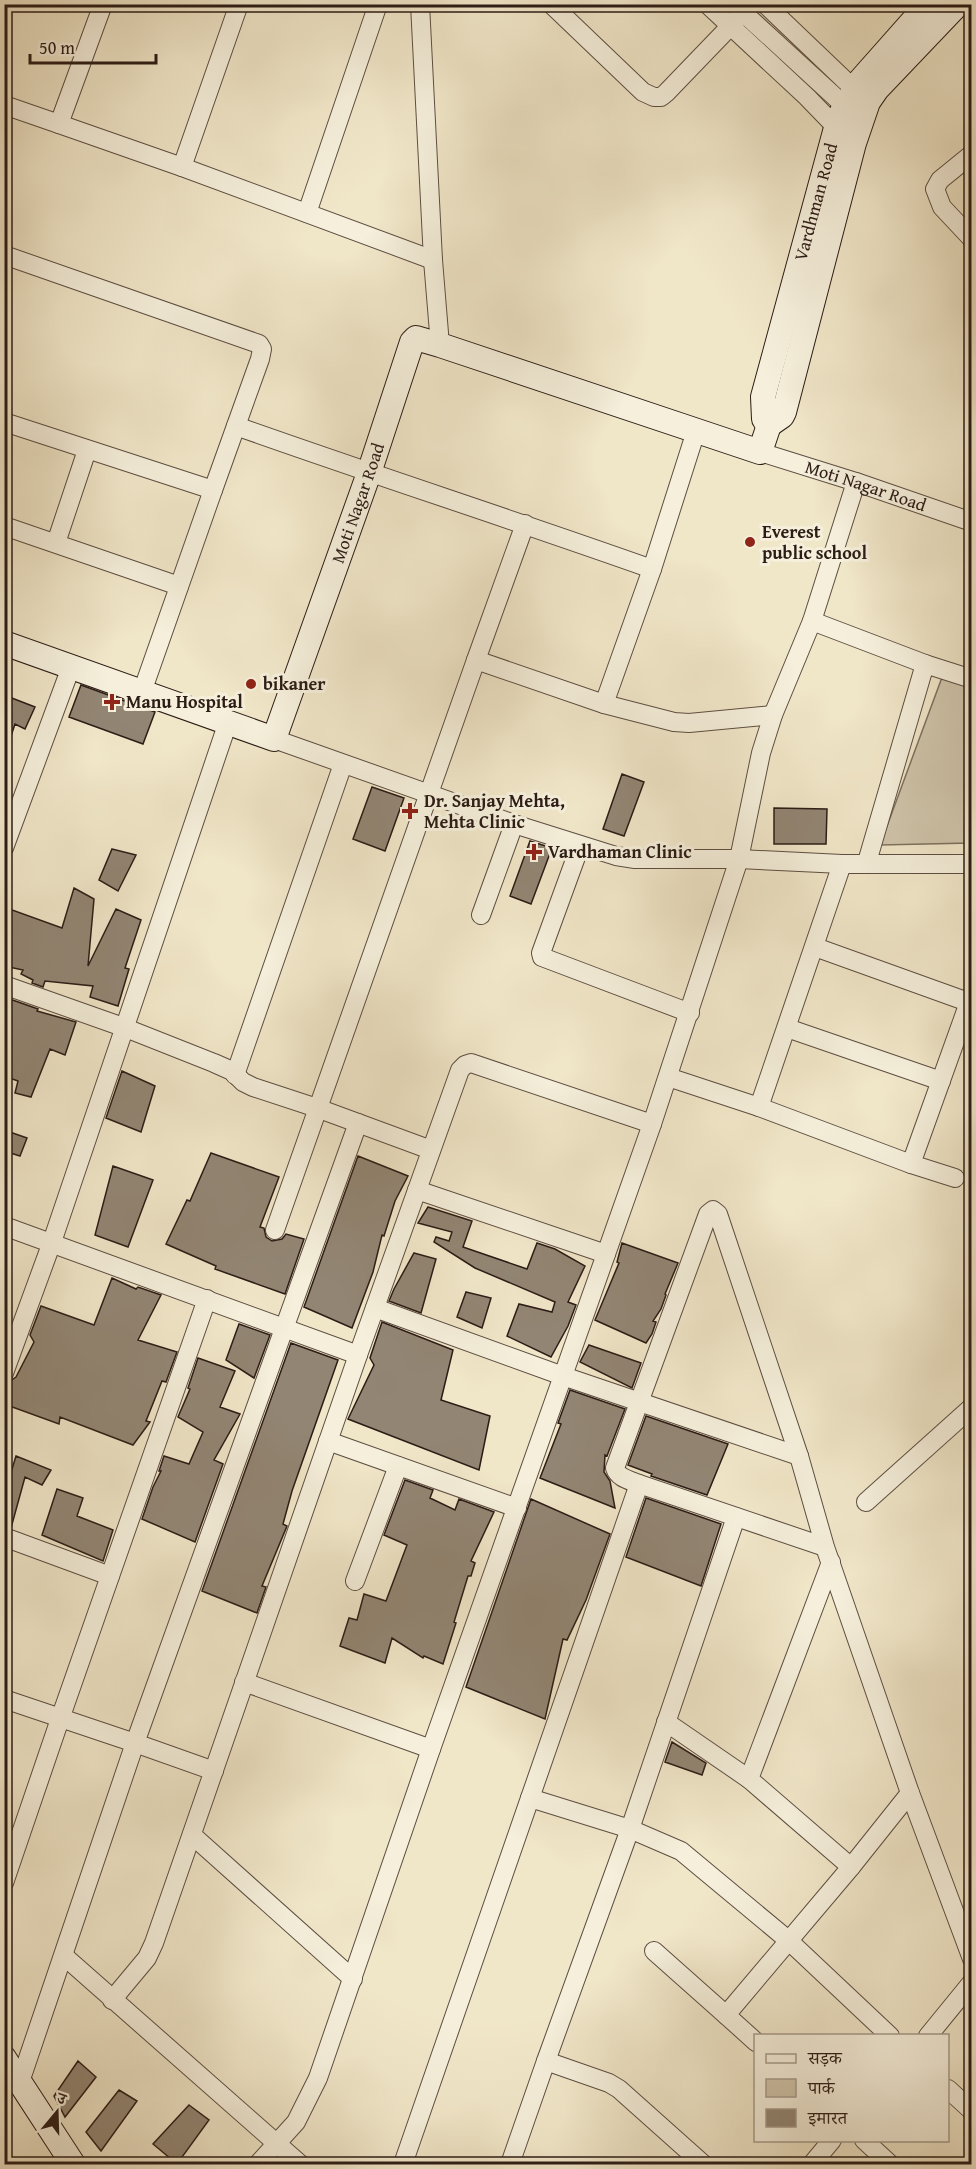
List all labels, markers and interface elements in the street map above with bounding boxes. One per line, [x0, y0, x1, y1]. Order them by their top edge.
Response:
scale bar [30, 27, 156, 65]
text: 50 m [39, 34, 75, 61]
street label: Vardhman Road [787, 139, 844, 264]
street label: Moti Nagar Road [324, 439, 391, 567]
street label: Moti Nagar Road [802, 453, 930, 518]
place label: Everest public school [762, 518, 867, 566]
marker: Everest public school [743, 535, 757, 549]
place label: bikaner [263, 670, 326, 697]
marker: bikaner [244, 677, 258, 691]
place label: Manu Hospital [126, 688, 243, 715]
marker: Manu Hospital [103, 693, 121, 711]
place label: Dr. Sanjay Mehta, Mehta Clinic [424, 787, 565, 835]
marker: Dr. Sanjay Mehta, Mehta Clinic [401, 802, 419, 820]
place label: Vardhaman Clinic [548, 838, 692, 865]
marker: Vardhaman Clinic [525, 843, 543, 861]
legend [754, 2034, 949, 2142]
text: सड़क [807, 2044, 843, 2071]
text: पार्क [807, 2074, 836, 2101]
north arrow [27, 2082, 87, 2142]
text: उ [53, 2085, 71, 2111]
text: इमारत [807, 2104, 848, 2131]

